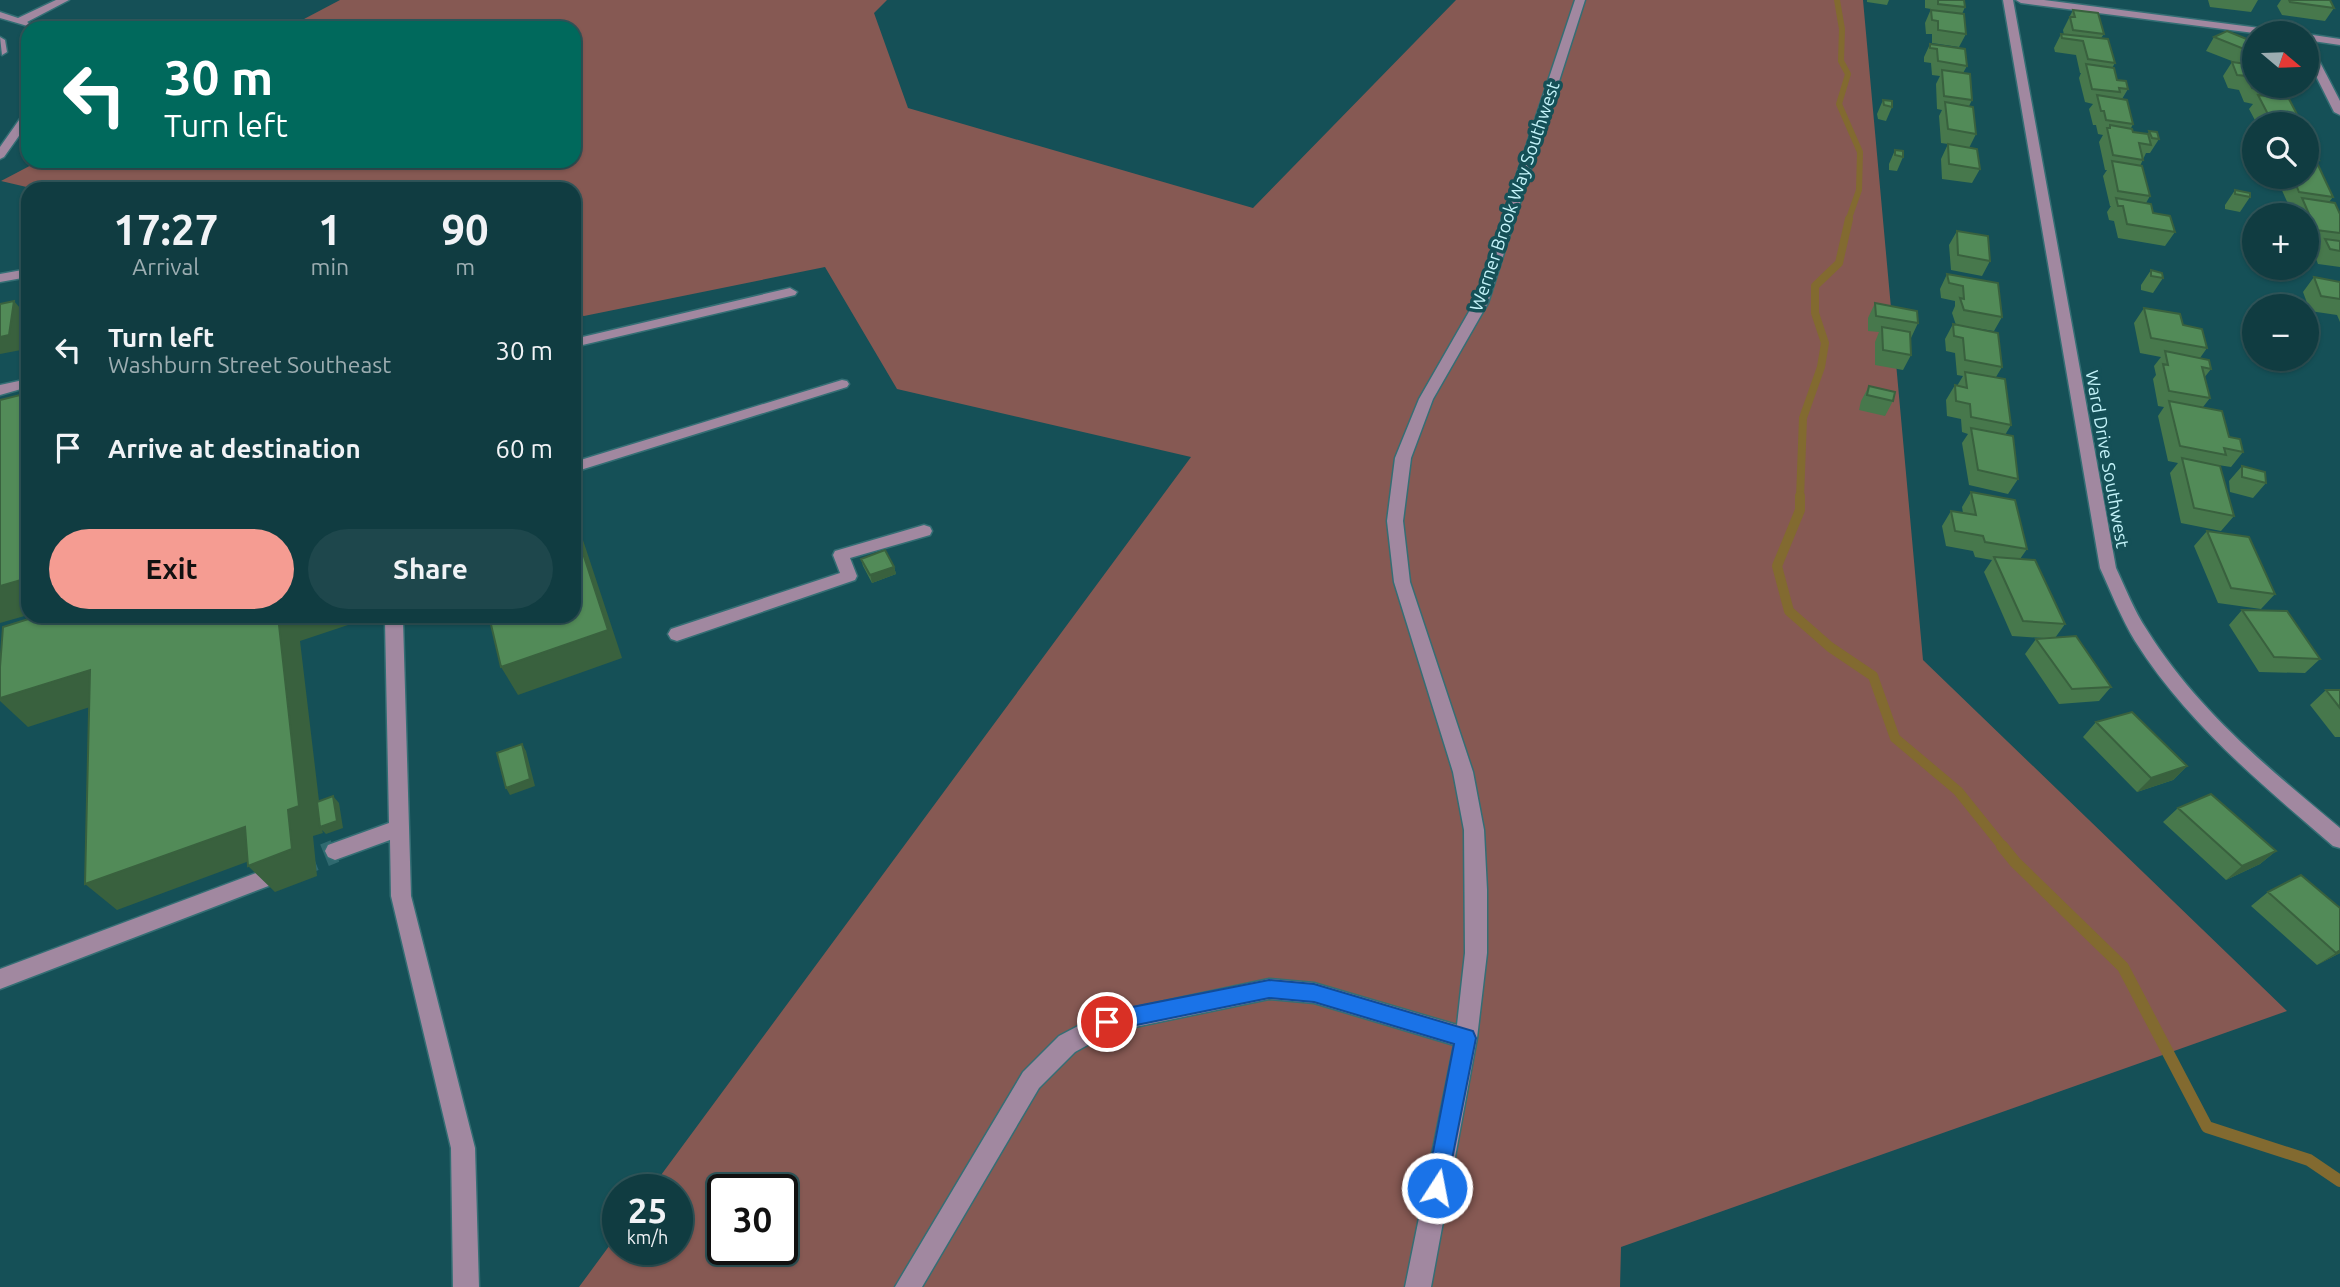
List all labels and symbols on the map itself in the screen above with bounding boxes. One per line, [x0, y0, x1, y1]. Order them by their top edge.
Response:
north arrow [2242, 21, 2319, 98]
street label: Werner Brook Way Southwest [1465, 79, 1563, 313]
street label: Ward Drive Southwest [2083, 369, 2133, 549]
pin [1077, 992, 1137, 1052]
position arrow [1400, 1151, 1474, 1225]
speed limit sign: 30 [707, 1174, 798, 1265]

